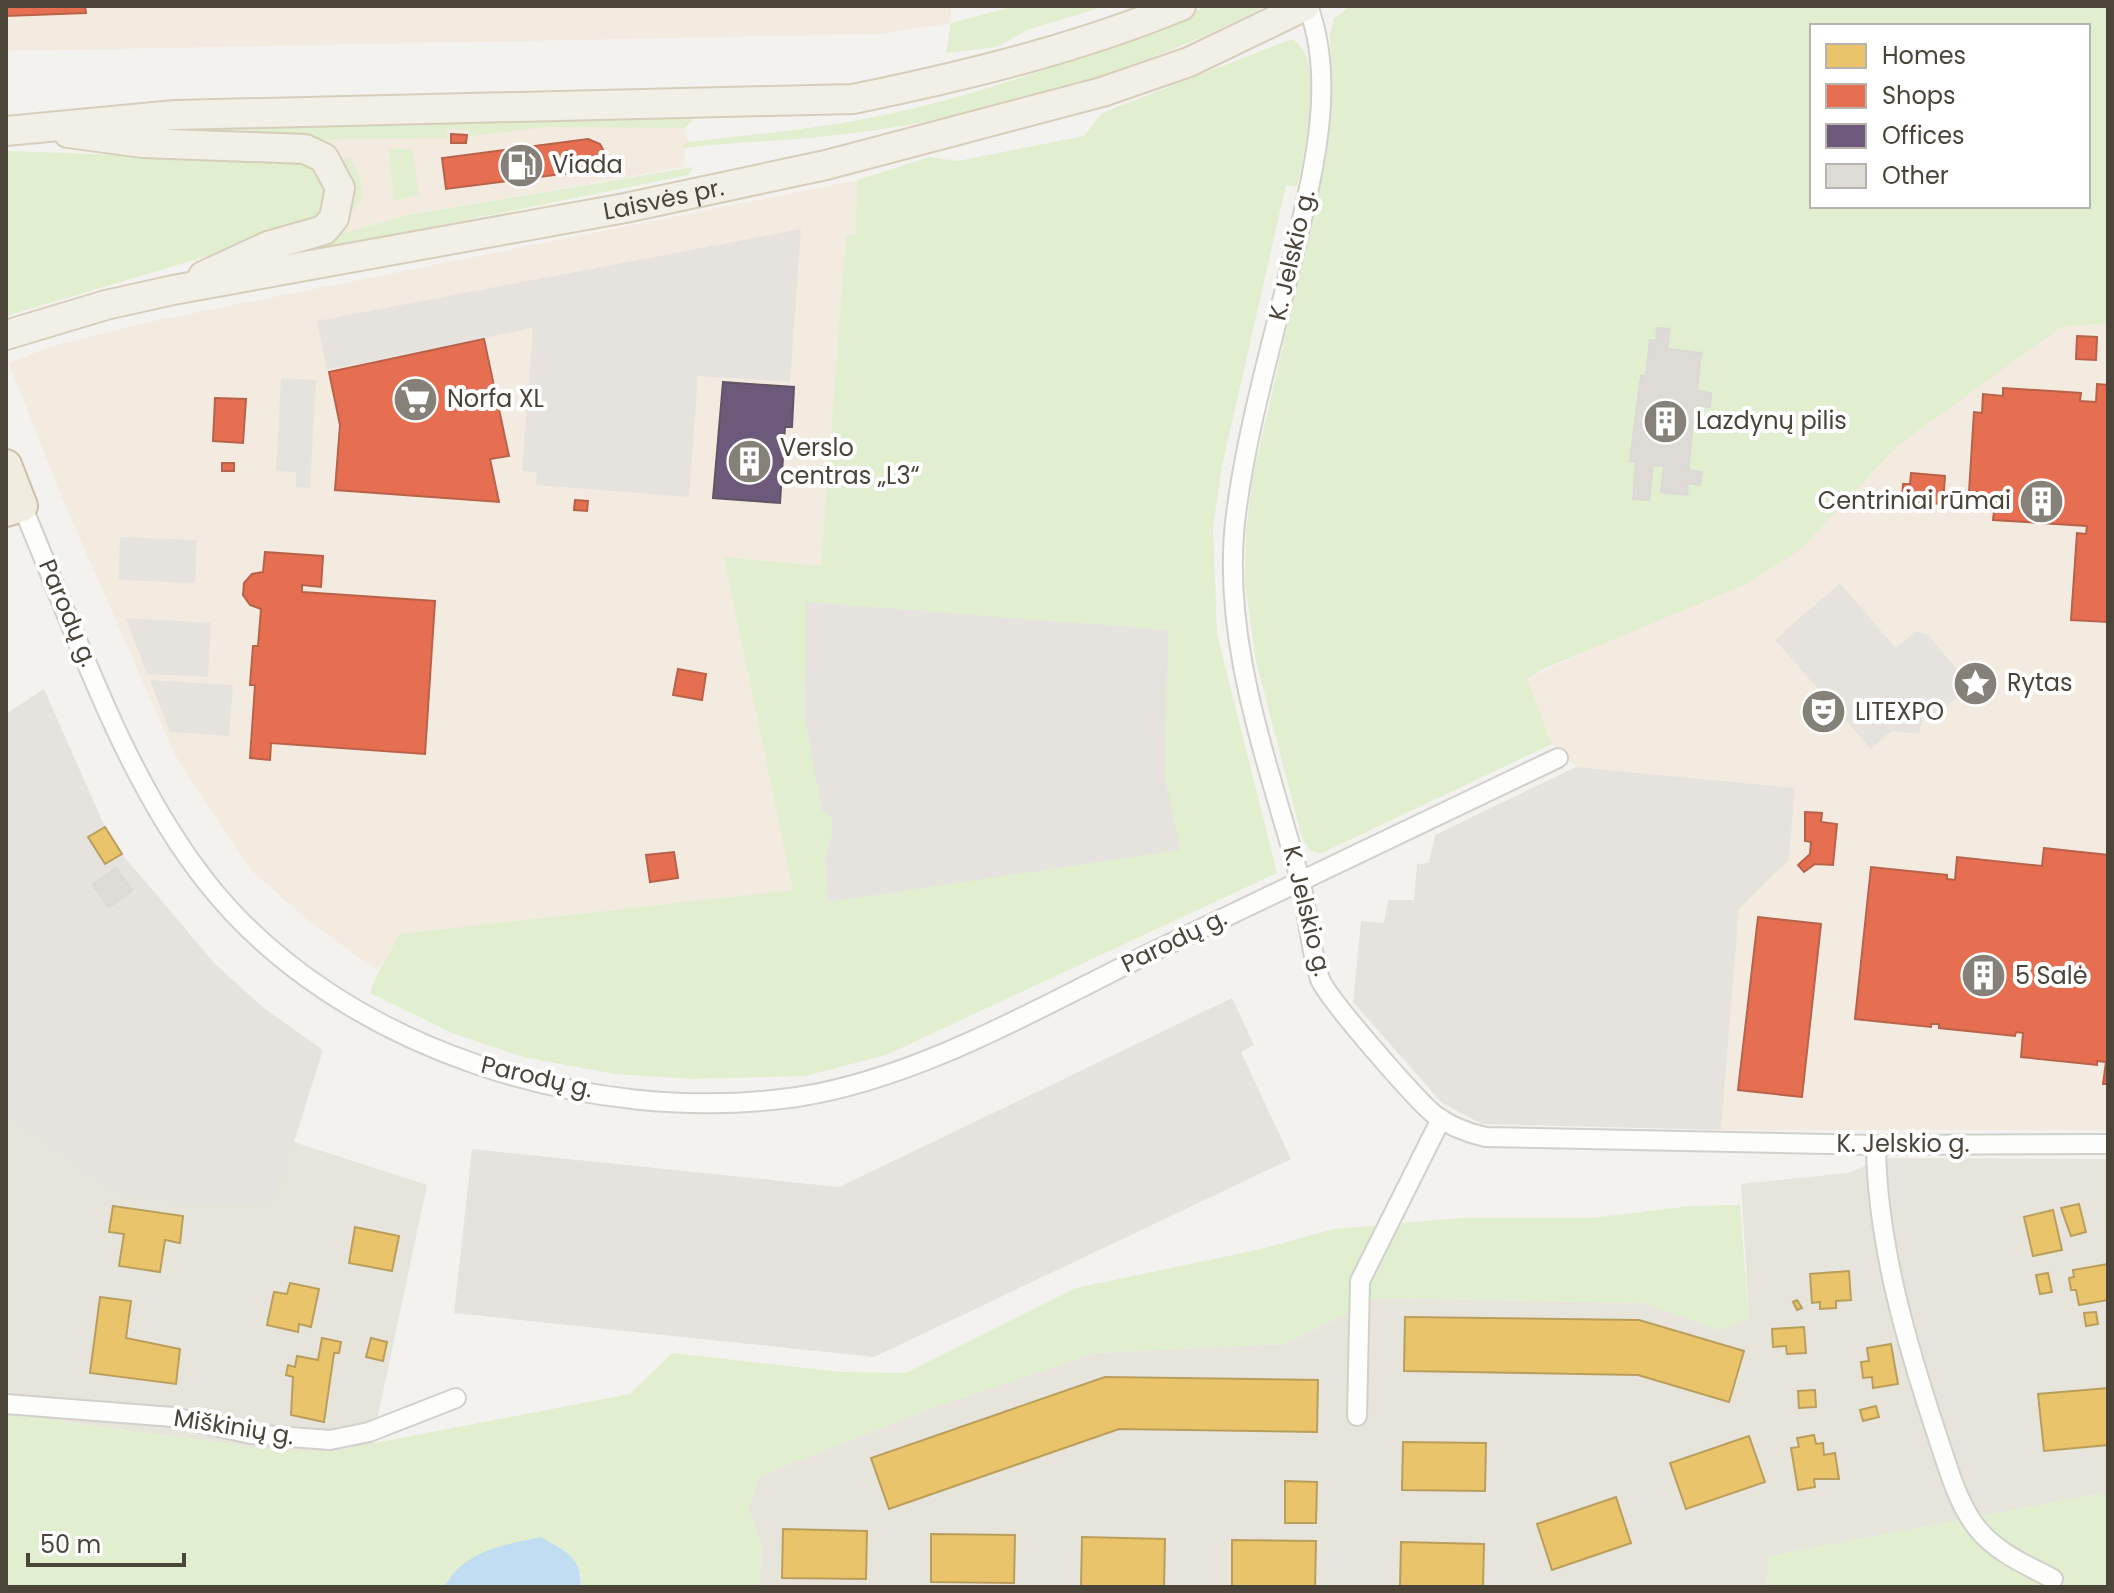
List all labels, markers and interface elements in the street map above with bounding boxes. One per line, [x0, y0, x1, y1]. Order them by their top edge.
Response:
legend [1810, 24, 2090, 208]
text: Homes [1882, 39, 1966, 72]
text: Shops [1882, 79, 1956, 112]
text: Offices [1882, 119, 1965, 152]
fuel station icon: Viada [497, 141, 545, 189]
place label: Viada [552, 148, 623, 181]
text: Other [1882, 159, 1949, 192]
street label: Laisvės pr. [601, 170, 727, 228]
street label: K. Jelskio g. [1260, 186, 1323, 323]
supermarket icon: Norfa XL [392, 375, 440, 423]
place label: Norfa XL [447, 382, 544, 415]
building icon: Lazdynų pilis [1641, 397, 1689, 445]
place label: Lazdynų pilis [1696, 404, 1847, 437]
place label: Verslo centras „L3“ [780, 431, 920, 492]
building icon: Verslo centras „L3“ [725, 438, 773, 486]
building icon: Centriniai rūmai [2018, 477, 2066, 525]
place label: Centriniai rūmai [1818, 484, 2011, 517]
street label: Parodų g. [31, 554, 106, 672]
place icon: Rytas [1952, 659, 2000, 707]
place label: Rytas [2007, 666, 2073, 699]
theatre icon: LITEXPO [1800, 688, 1848, 736]
place label: LITEXPO [1855, 695, 1944, 728]
street label: K. Jelskio g. [1275, 842, 1340, 979]
street label: Parodų g. [1115, 901, 1232, 980]
building icon: 5 Salė [1960, 952, 2008, 1000]
place label: 5 Salė [2015, 959, 2088, 992]
street label: Parodų g. [478, 1048, 596, 1105]
street label: K. Jelskio g. [1836, 1127, 1970, 1160]
street label: Miškinių g. [171, 1401, 297, 1452]
scale bar [28, 1517, 184, 1567]
text: 50 m [40, 1528, 101, 1561]

